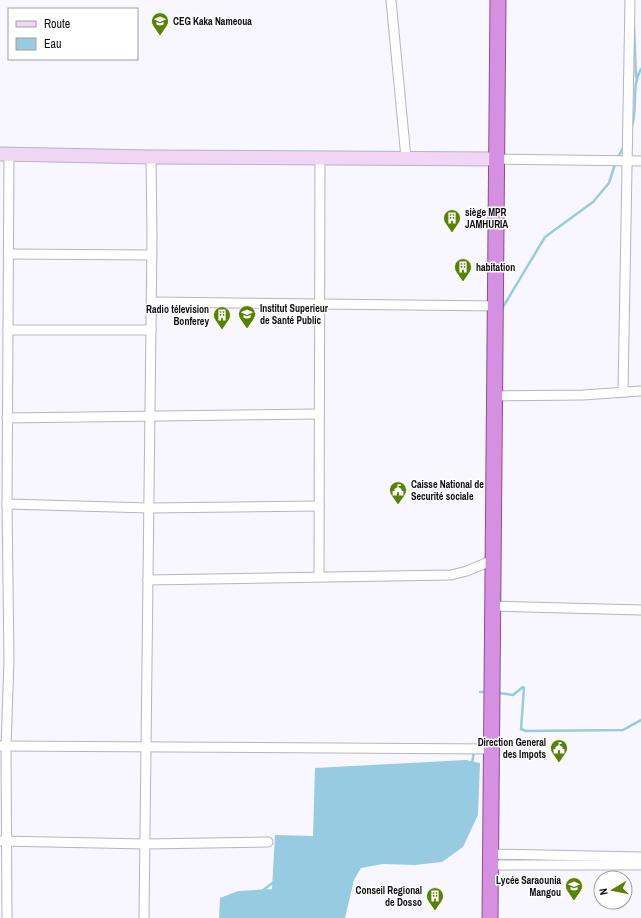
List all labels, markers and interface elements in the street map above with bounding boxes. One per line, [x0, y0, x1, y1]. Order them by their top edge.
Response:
legend [8, 8, 138, 60]
school or university icon: CEG Kaka Nameoua [150, 11, 170, 36]
place label: CEG Kaka Nameoua [173, 15, 252, 28]
text: Route [44, 16, 70, 32]
text: Eau [44, 36, 62, 52]
place label: siège MPR JAMHURIA [465, 206, 508, 231]
building icon: siège MPR JAMHURIA [442, 208, 462, 233]
building icon: habitation [453, 257, 473, 282]
place label: habitation [476, 261, 515, 274]
place label: Institut Superieur de Santé Public [260, 302, 329, 327]
place label: Radio télevision Bonferey [146, 303, 209, 328]
school or university icon: Institut Superieur de Santé Public [237, 304, 257, 329]
building icon: Radio télevision Bonferey [212, 305, 232, 330]
place label: Caisse National de Securité sociale [411, 478, 484, 503]
public building icon: Caisse National de Securité sociale [388, 480, 408, 505]
place label: Direction General des Impots [478, 736, 546, 761]
public building icon: Direction General des Impots [549, 738, 569, 763]
north arrow [593, 870, 633, 910]
place label: Lycée Saraounia Mangou [496, 874, 561, 899]
school or university icon: Lycée Saraounia Mangou [564, 876, 584, 901]
place label: Conseil Regional de Dosso [355, 884, 422, 909]
building icon: Conseil Regional de Dosso [425, 886, 445, 911]
text: N [596, 887, 611, 896]

